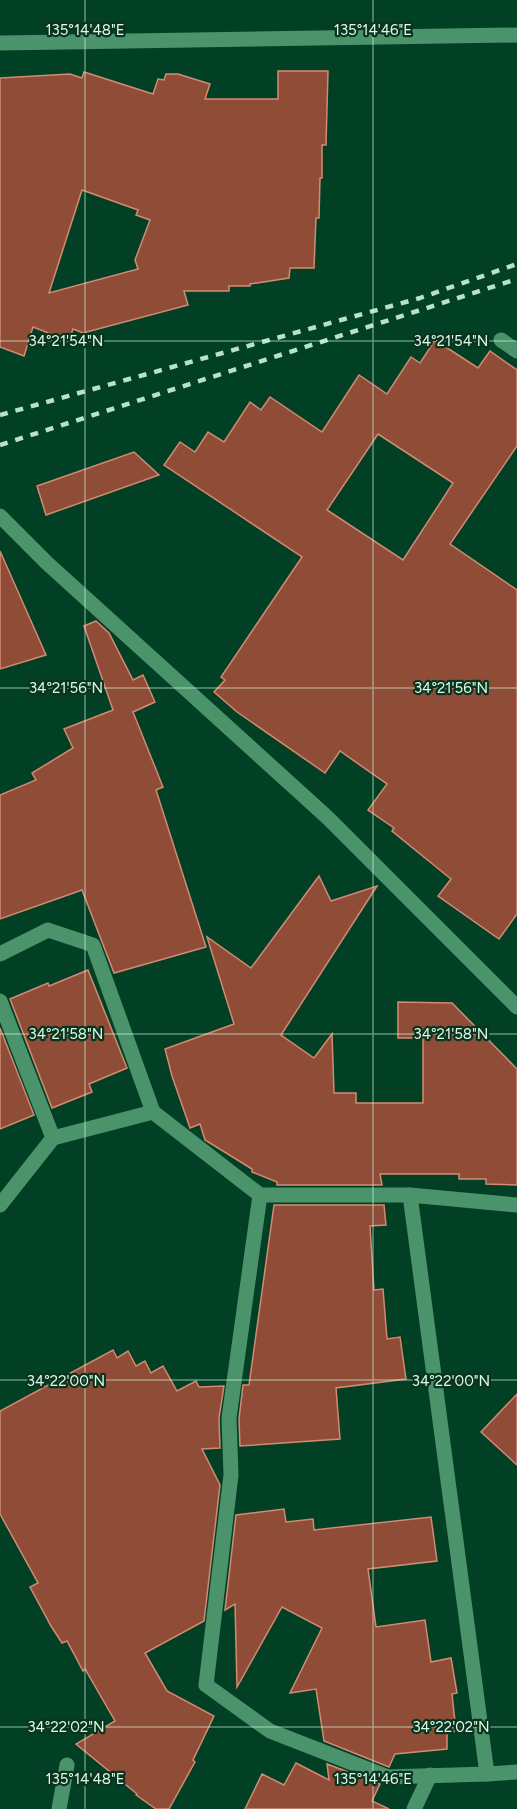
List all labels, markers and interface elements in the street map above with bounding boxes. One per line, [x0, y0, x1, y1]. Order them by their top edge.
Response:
text: 135°14'48"E [45, 21, 125, 39]
text: 135°14'46"E [334, 21, 412, 39]
text: 34°21'54"N [29, 332, 103, 350]
text: 34°21'54"N [414, 332, 488, 350]
text: 34°21'56"N [29, 679, 103, 697]
text: 34°21'56"N [414, 679, 488, 697]
text: 34°21'58"N [29, 1025, 103, 1043]
text: 34°21'58"N [414, 1025, 488, 1043]
text: 34°22'00"N [27, 1372, 105, 1390]
text: 34°22'00"N [412, 1372, 490, 1390]
text: 34°22'02"N [27, 1718, 105, 1736]
text: 34°22'02"N [412, 1718, 490, 1736]
text: 135°14'48"E [45, 1770, 125, 1788]
text: 135°14'46"E [334, 1770, 412, 1788]

